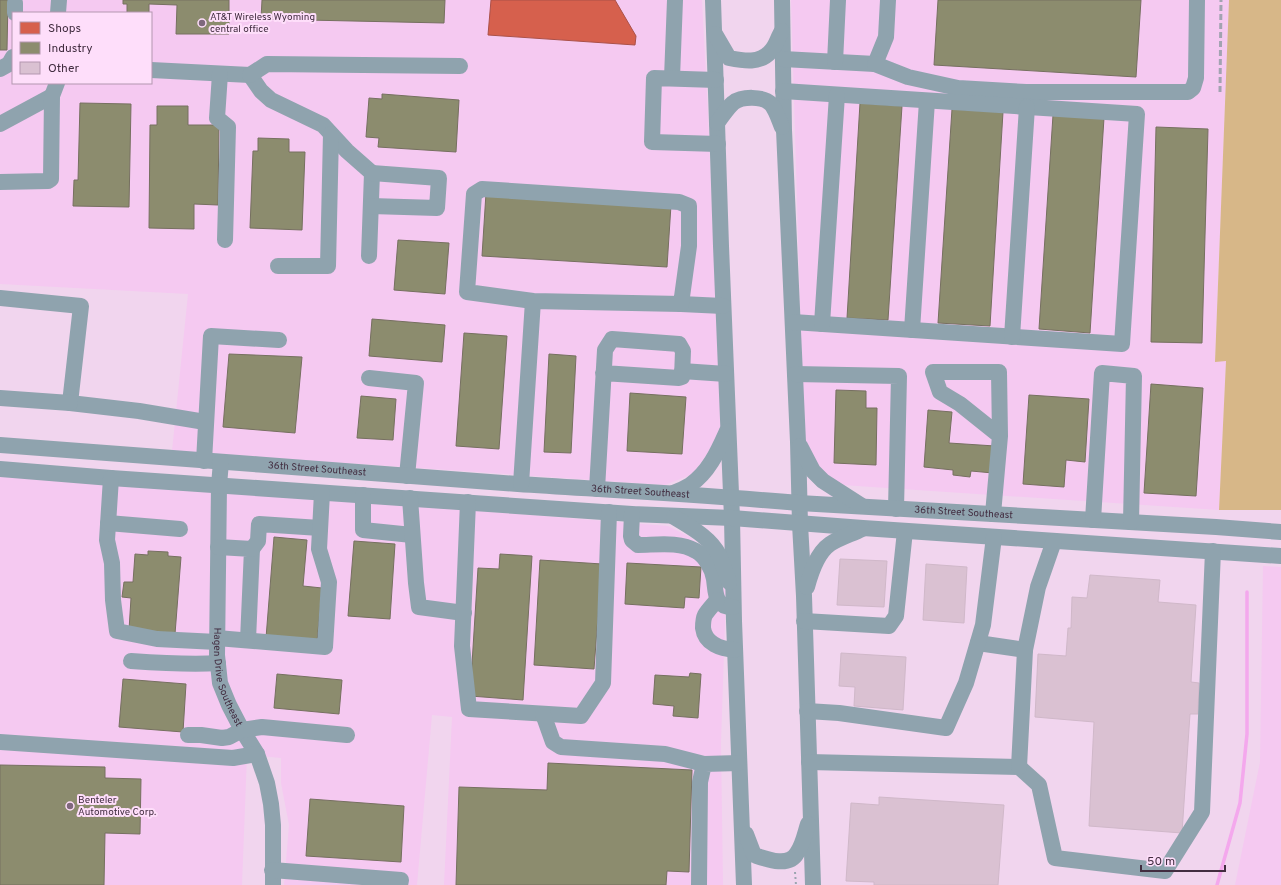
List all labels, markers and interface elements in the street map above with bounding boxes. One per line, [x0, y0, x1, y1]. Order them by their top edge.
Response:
place label: AT&T Wireless Wyoming central office [210, 11, 315, 36]
legend [12, 12, 152, 84]
marker: AT&T Wireless Wyoming central office [197, 18, 207, 28]
text: Shops [48, 21, 81, 37]
text: Industry [48, 41, 93, 57]
text: Other [48, 61, 80, 77]
street label: 36th Street Southeast [267, 459, 367, 479]
street label: 36th Street Southeast [591, 482, 690, 501]
street label: 36th Street Southeast [914, 503, 1014, 522]
street label: Hagen Drive Southeast [210, 627, 246, 729]
place label: Benteler Automotive Corp. [78, 794, 156, 819]
marker: Benteler Automotive Corp. [65, 801, 75, 811]
scale bar [1141, 847, 1225, 873]
text: 50 m [1147, 854, 1175, 870]

